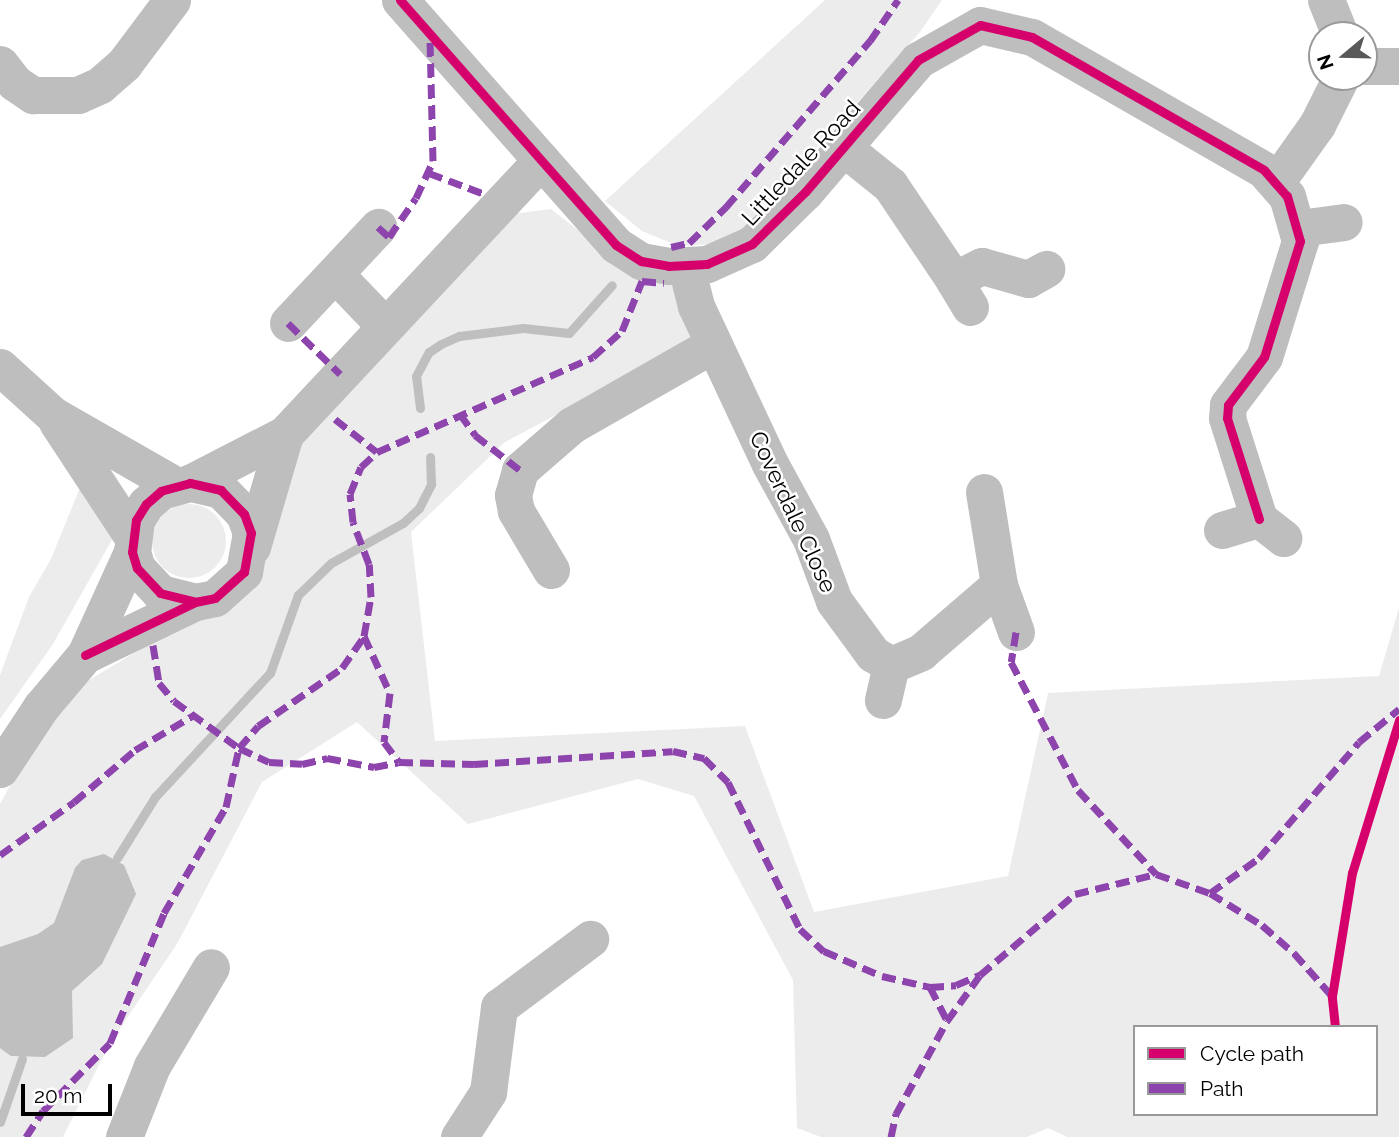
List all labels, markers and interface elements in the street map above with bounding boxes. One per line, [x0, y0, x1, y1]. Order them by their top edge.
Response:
north arrow [1308, 21, 1378, 91]
text: N [1312, 52, 1338, 73]
street label: Littledale Road [736, 95, 866, 231]
street label: Coverdale Close [744, 427, 842, 597]
legend [1133, 1025, 1378, 1116]
text: Cycle path [1200, 1041, 1304, 1066]
scale bar [24, 1070, 116, 1114]
text: Path [1200, 1076, 1244, 1101]
text: 20 m [34, 1083, 82, 1108]

